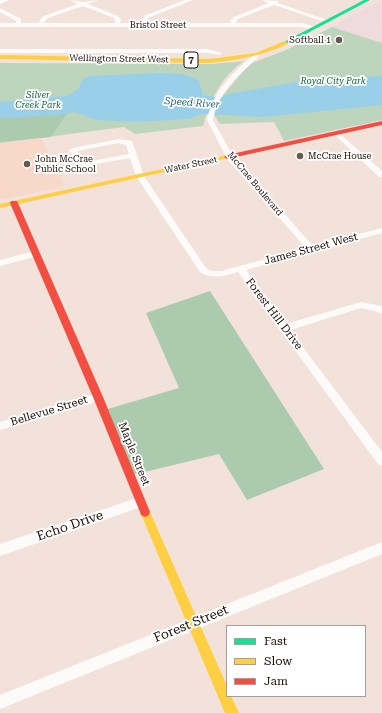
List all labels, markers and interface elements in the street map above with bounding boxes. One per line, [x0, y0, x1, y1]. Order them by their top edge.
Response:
street label: Bristol Street [130, 20, 186, 30]
place label: Softball 1 [289, 35, 331, 45]
marker: Softball 1 [334, 35, 344, 45]
road number: 7 [184, 52, 198, 68]
street label: Wellington Street West [69, 53, 169, 65]
park label: Royal City Park [300, 76, 366, 86]
park label: Silver Creek Park [15, 90, 61, 111]
water label: Speed River [164, 95, 220, 111]
street label: McCrae Boulevard [225, 150, 285, 218]
marker: McCrae House [295, 151, 305, 161]
place label: McCrae House [308, 151, 372, 161]
place label: John McCrae Public School [35, 154, 96, 175]
street label: Water Street [164, 154, 218, 176]
marker: John McCrae Public School [22, 159, 32, 169]
street label: James Street West [263, 230, 359, 268]
street label: Forest Hill Drive [243, 276, 305, 352]
street label: Bellevue Street [9, 393, 89, 429]
street label: Maple Street [115, 420, 153, 488]
street label: Echo Drive [35, 507, 105, 545]
street label: Forest Street [151, 602, 231, 646]
legend [226, 625, 366, 697]
text: Fast [264, 634, 287, 648]
text: Slow [264, 654, 292, 668]
text: Jam [264, 674, 288, 688]

